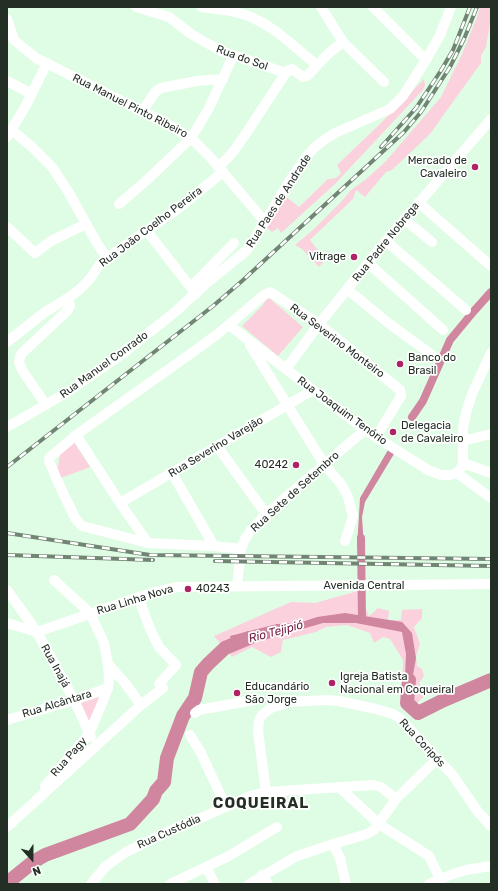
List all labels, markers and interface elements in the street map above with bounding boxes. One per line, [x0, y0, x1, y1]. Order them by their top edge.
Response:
street label: Rua do Sol [214, 43, 270, 73]
street label: Rua Manuel Pinto Ribeiro [70, 71, 190, 141]
street label: Rua Paes de Andrade [244, 152, 314, 250]
place label: Mercado de Cavaleiro [408, 154, 467, 180]
marker: Mercado de Cavaleiro [470, 162, 480, 172]
street label: Rua João Coelho Pereira [97, 184, 205, 270]
street label: Rua Padre Nobrega [350, 200, 422, 284]
place label: Vitrage [309, 250, 346, 264]
marker: Vitrage [349, 252, 359, 262]
street label: Rua Severino Monteiro [287, 301, 387, 381]
street label: Rua Manuel Conrado [57, 329, 151, 401]
place label: Banco do Brasil [408, 351, 456, 377]
marker: Banco do Brasil [395, 359, 405, 369]
street label: Rua Joaquim Tenório [294, 374, 390, 448]
street label: Rua Severino Varejão [166, 414, 266, 480]
place label: Delegacia de Cavaleiro [401, 419, 464, 445]
marker: Delegacia de Cavaleiro [388, 427, 398, 437]
street label: Rua Sete de Setembro [248, 449, 342, 535]
place label: 40242 [255, 458, 288, 472]
marker: 40242 [291, 460, 301, 470]
street label: Avenida Central [324, 579, 404, 593]
street label: Rua Linha Nova [95, 582, 175, 618]
place label: 40243 [196, 582, 230, 596]
marker: 40243 [183, 584, 193, 594]
water label: Rio Tejipió [247, 618, 305, 646]
street label: Rua Inajá [38, 642, 72, 690]
place label: Igreja Batista Nacional em Coqueiral [340, 670, 454, 696]
marker: Igreja Batista Nacional em Coqueiral [327, 678, 337, 688]
place label: Educandário São Jorge [245, 680, 309, 706]
street label: Rua Alcântara [21, 687, 93, 721]
marker: Educandário São Jorge [232, 688, 242, 698]
street label: Rua Coripós [396, 716, 448, 770]
street label: Rua Pagy [48, 734, 90, 780]
district label: COQUEIRAL [213, 795, 309, 813]
street label: Rua Custódia [135, 812, 203, 852]
north arrow [12, 839, 52, 879]
text: N [30, 863, 43, 878]

